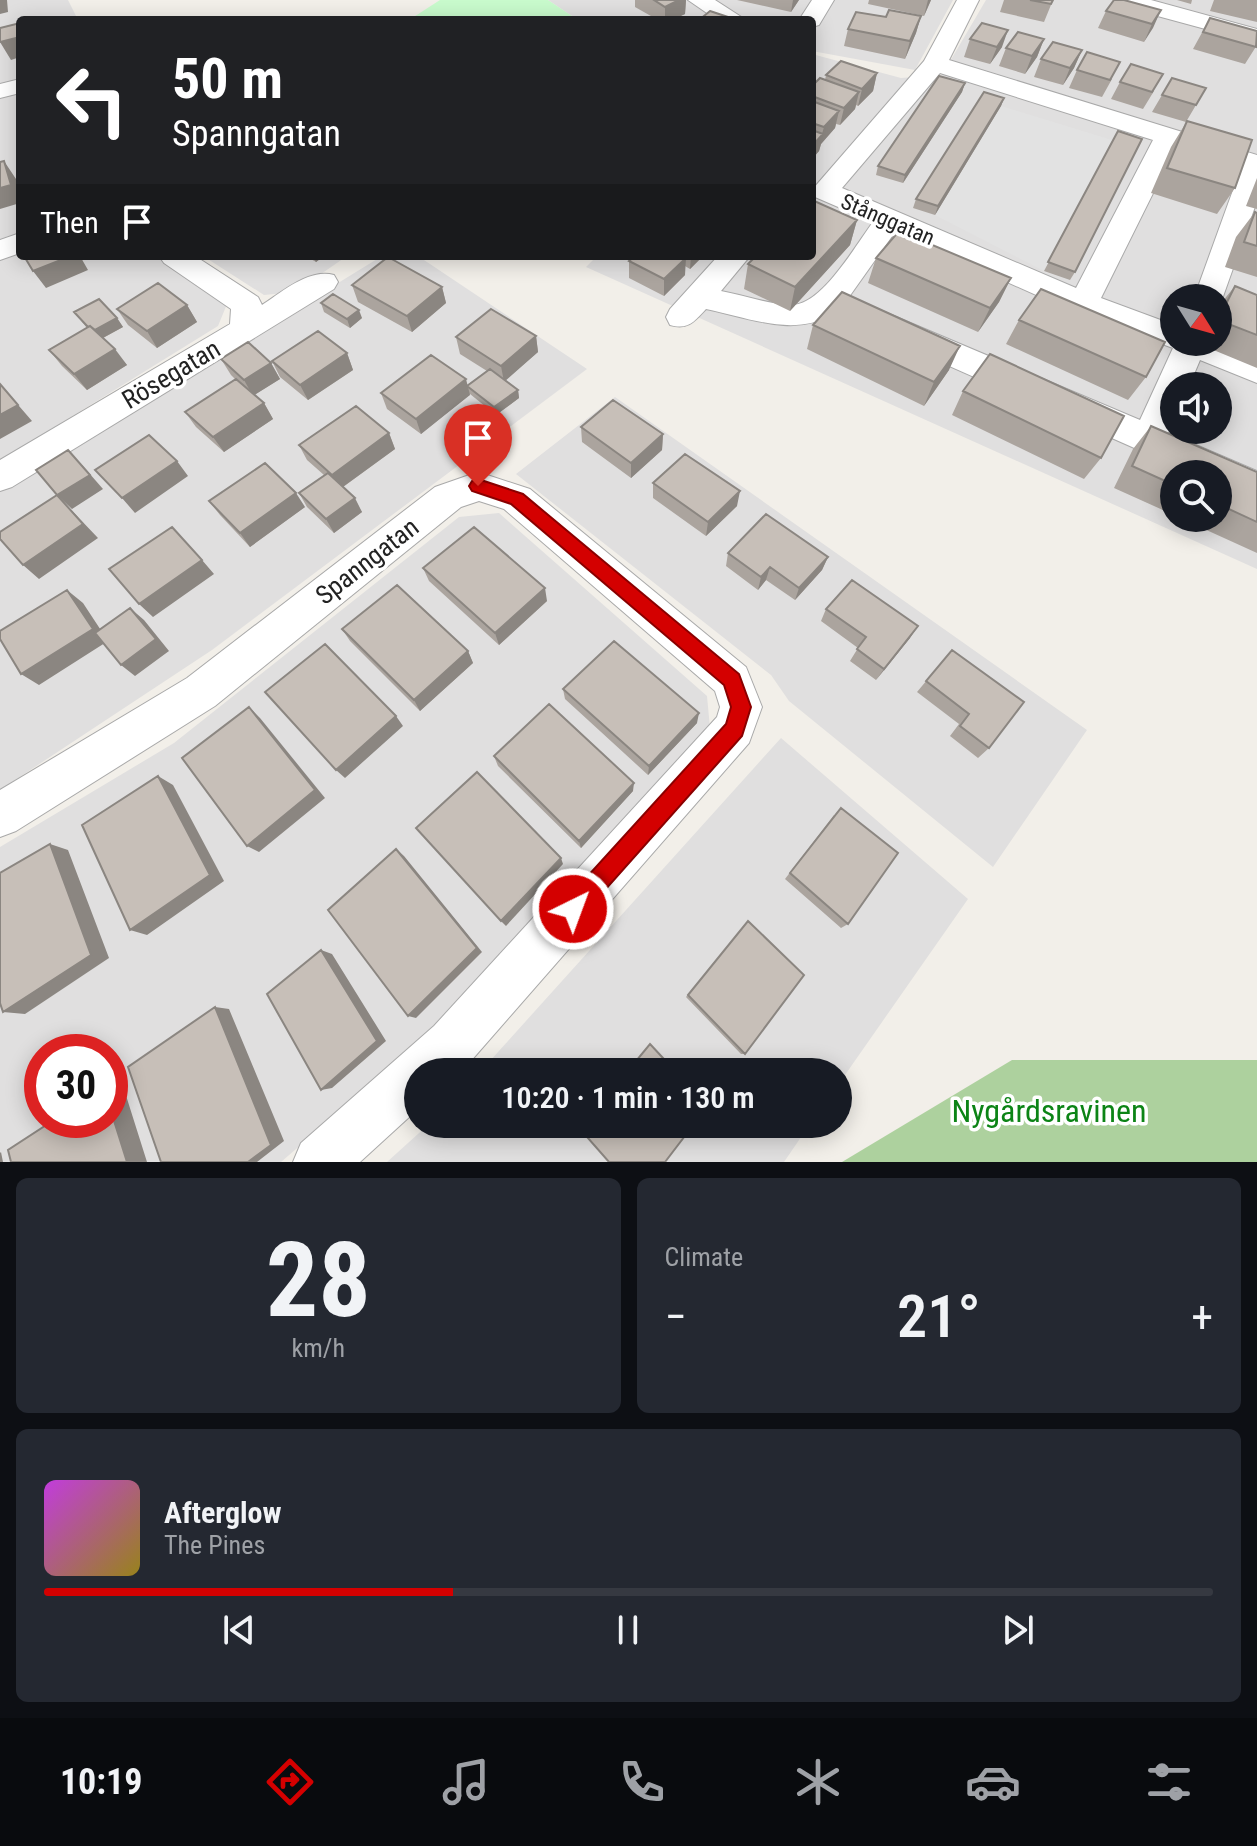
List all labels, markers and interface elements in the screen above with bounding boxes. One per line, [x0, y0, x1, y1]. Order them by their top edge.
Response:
text: 50 m [172, 46, 283, 112]
icon: left [40, 48, 144, 152]
text: Spanngatan [172, 113, 341, 155]
street label: Stånggatan [837, 189, 938, 250]
icon: arrive [115, 200, 159, 244]
text: Then [40, 205, 99, 240]
north arrow [1160, 284, 1232, 356]
map controls [1160, 284, 1232, 532]
street label: Rösegatan [117, 333, 225, 415]
button: sound [1160, 372, 1232, 444]
pin [444, 404, 512, 486]
icon: arrive [456, 416, 500, 460]
button: search [1160, 460, 1232, 532]
street label: Spanngatan [310, 512, 424, 610]
position arrow [531, 867, 615, 951]
speed limit sign: 30 [24, 1034, 128, 1138]
text: 10:20 · 1 min · 130 m [501, 1080, 755, 1115]
park label: Nygårdsravinen [951, 1092, 1147, 1130]
text: 28 [266, 1220, 371, 1341]
text: Climate [665, 1242, 743, 1272]
text: 21° [897, 1281, 981, 1352]
text: − [665, 1291, 687, 1343]
text: + [1191, 1291, 1213, 1343]
text: km/h [292, 1333, 345, 1363]
text: Afterglow [164, 1495, 282, 1530]
text: The Pines [164, 1530, 265, 1560]
icon: previous [217, 1608, 261, 1652]
icon: pause [606, 1608, 650, 1652]
icon: next [996, 1608, 1040, 1652]
icon: directions [262, 1754, 318, 1810]
icon: music [438, 1754, 494, 1810]
icon: phone [614, 1754, 670, 1810]
icon: climate [790, 1754, 846, 1810]
icon: car [965, 1754, 1021, 1810]
icon: filters [1141, 1754, 1197, 1810]
text: 10:19 [60, 1761, 143, 1803]

